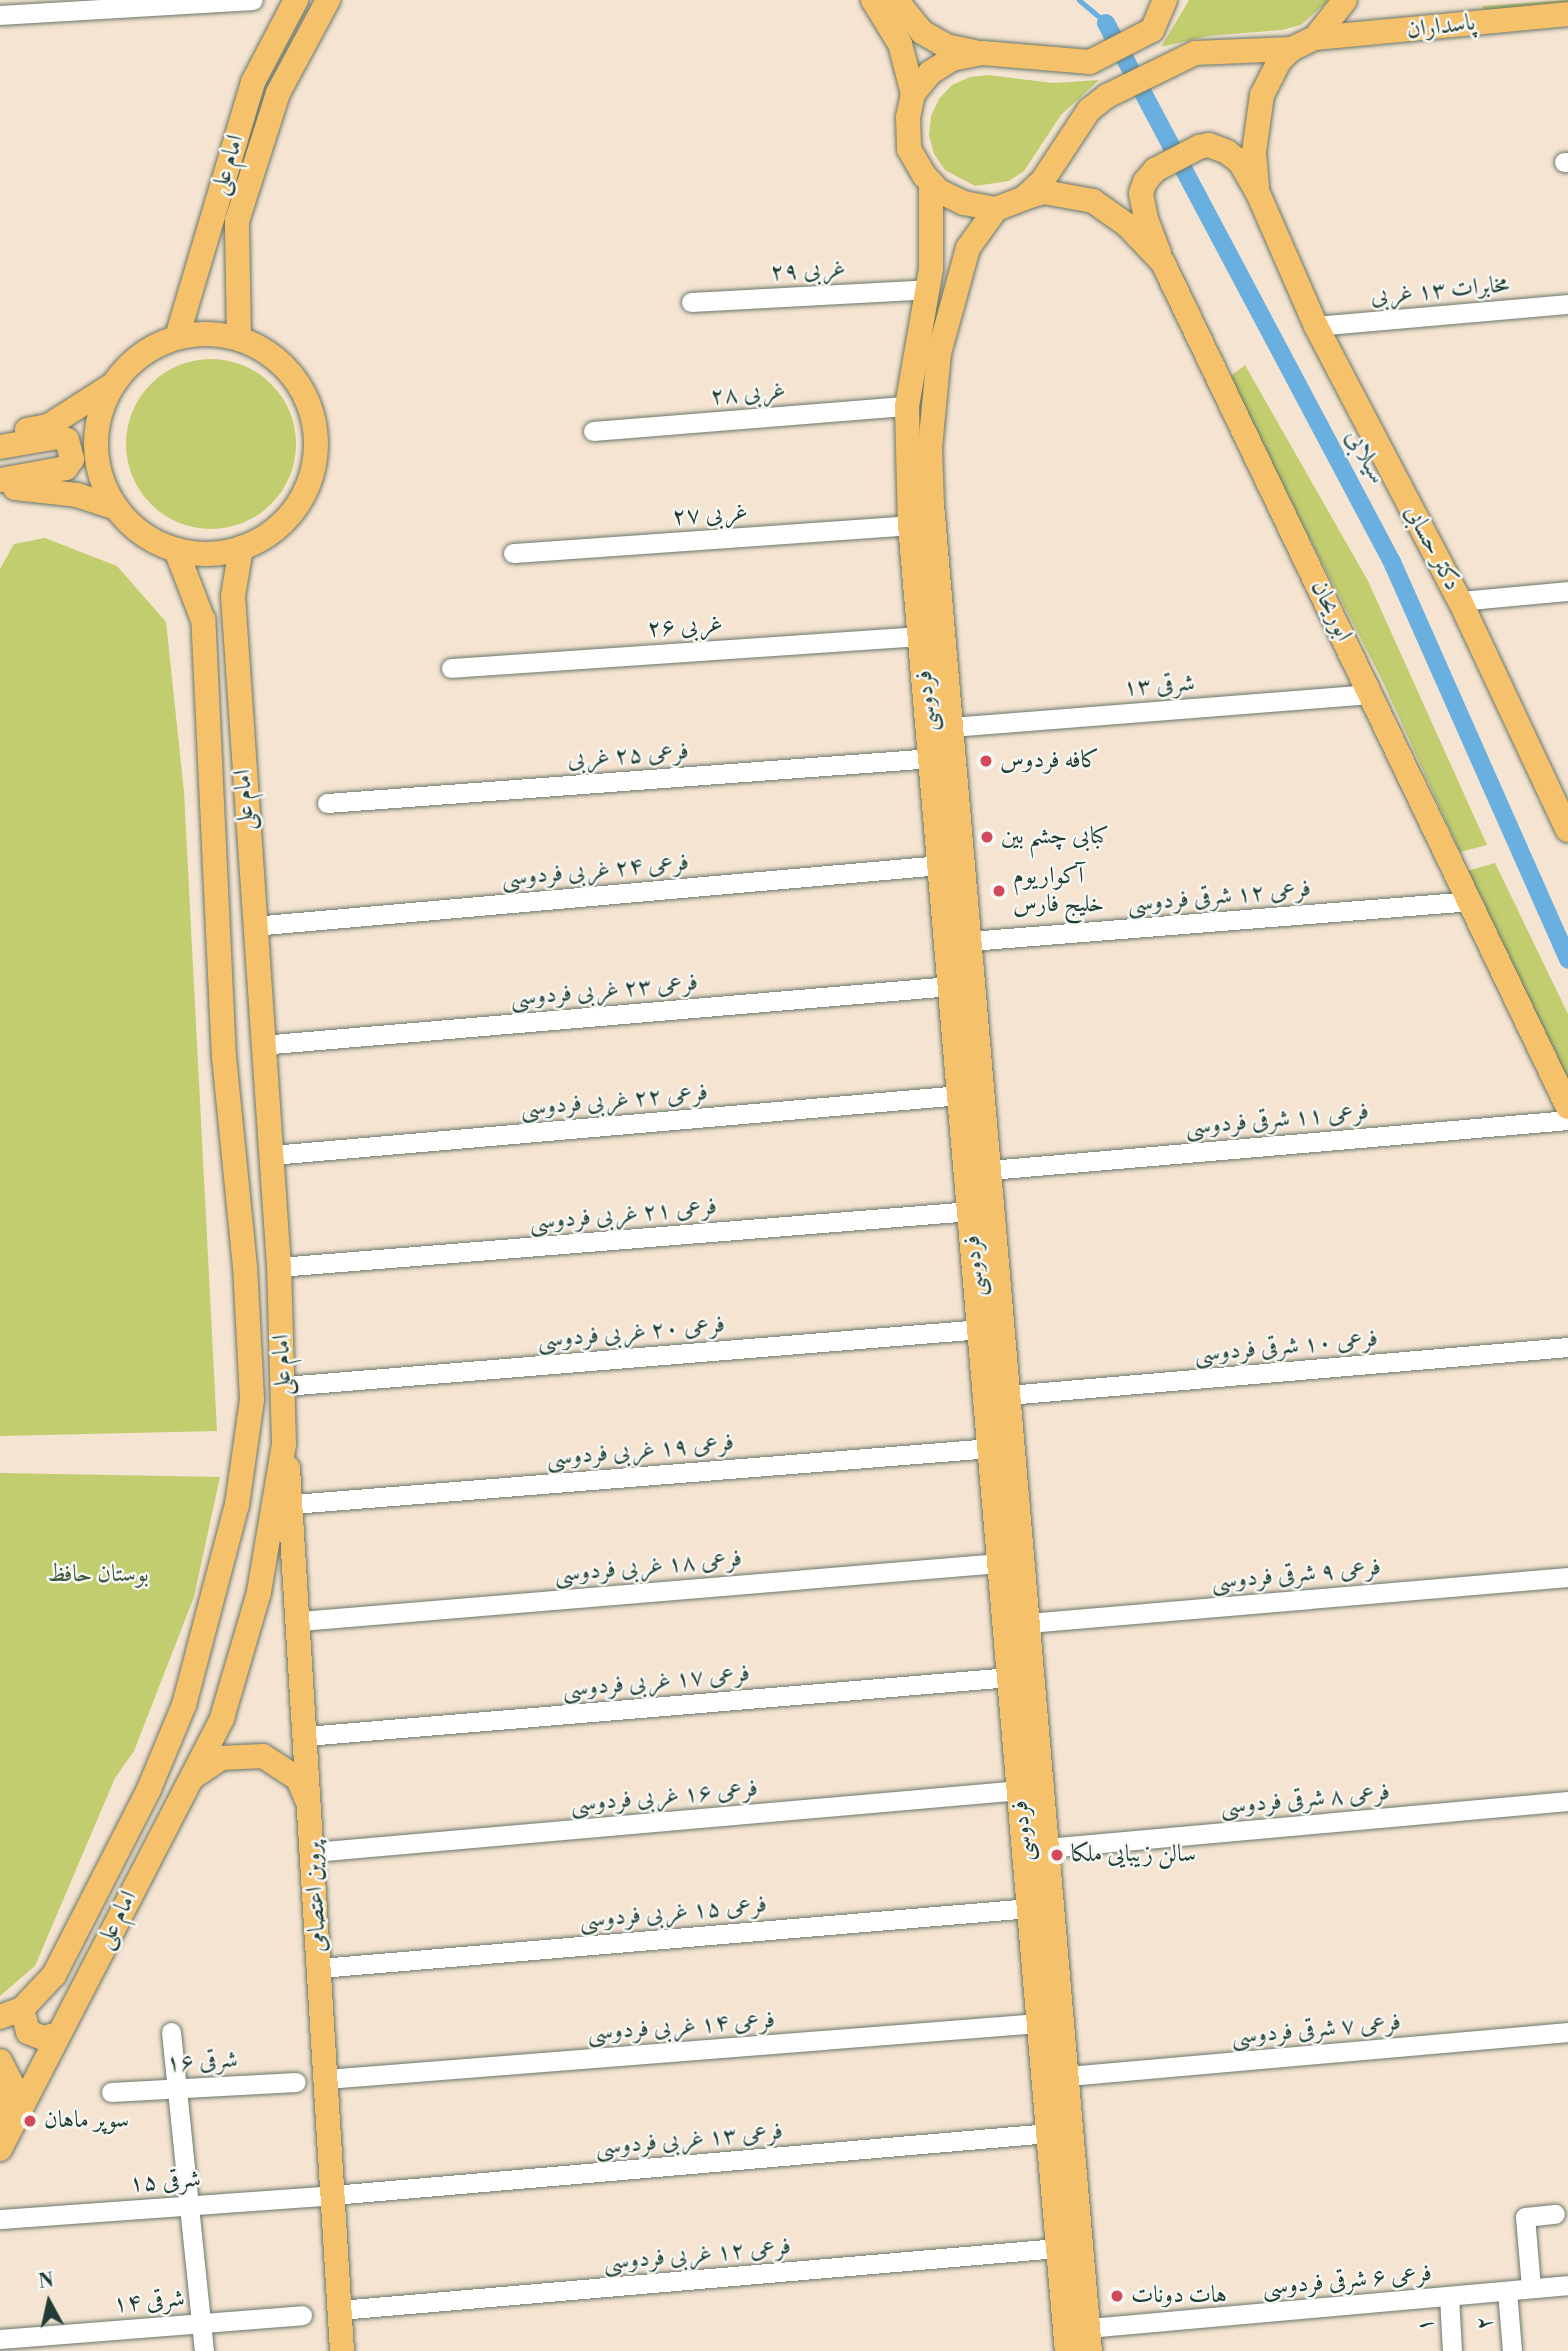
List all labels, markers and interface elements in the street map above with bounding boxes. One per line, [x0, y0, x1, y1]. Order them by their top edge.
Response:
street label: پاسداران [1405, 9, 1477, 45]
street label: امام علی [205, 132, 251, 198]
street label: ۲۹ غربی [770, 255, 846, 287]
street label: مخابرات ۱۳ غربی [1369, 271, 1511, 311]
street label: ۲۸ غربی [709, 376, 787, 412]
water label: سیلابی [1339, 424, 1393, 490]
street label: ۲۷ غربی [671, 498, 749, 532]
street label: دکتر حسابی [1398, 500, 1466, 596]
street label: ابوریحان [1304, 576, 1358, 646]
street label: ۲۶ غربی [646, 610, 724, 644]
street label: فردوسی [910, 669, 944, 733]
street label: ۱۳ شرقی [1122, 669, 1196, 703]
street label: فرعی ۲۵ غربی [566, 737, 690, 775]
place label: کافه فردوس [1000, 747, 1099, 775]
marker: کافه فردوس [978, 753, 994, 769]
street label: امام علی [229, 769, 261, 831]
place label: کبابی چشم بین [1001, 823, 1109, 851]
marker: کبابی چشم بین [979, 829, 995, 845]
street label: فرعی ۲۴ غربی فردوسی [500, 848, 690, 894]
place label: آکواریوم خلیج فارس [1013, 863, 1104, 919]
street label: فرعی ۱۲ شرقی فردوسی [1126, 875, 1312, 919]
marker: آکواریوم خلیج فارس [991, 883, 1007, 899]
street label: فرعی ۲۳ غربی فردوسی [509, 968, 699, 1014]
street label: فرعی ۲۲ غربی فردوسی [519, 1078, 709, 1124]
street label: فرعی ۱۱ شرقی فردوسی [1184, 1098, 1370, 1142]
street label: فرعی ۲۱ غربی فردوسی [528, 1192, 718, 1238]
street label: فردوسی [958, 1234, 992, 1298]
street label: فرعی ۲۰ غربی فردوسی [536, 1310, 726, 1356]
street label: فرعی ۱۰ شرقی فردوسی [1193, 1325, 1379, 1369]
street label: امام علی [268, 1334, 298, 1396]
street label: فرعی ۱۹ غربی فردوسی [545, 1428, 735, 1474]
street label: فرعی ۱۸ غربی فردوسی [553, 1544, 743, 1590]
street label: فرعی ۹ شرقی فردوسی [1210, 1553, 1382, 1597]
park label: بوستان حافظ [47, 1561, 149, 1589]
street label: فرعی ۱۷ غربی فردوسی [561, 1659, 751, 1705]
street label: فرعی ۱۶ غربی فردوسی [569, 1774, 759, 1820]
street label: فرعی ۸ شرقی فردوسی [1219, 1778, 1391, 1822]
street label: فردوسی [1006, 1799, 1040, 1863]
street label: پروین اعتصامی [299, 1841, 333, 1953]
place label: سالن زیبایی ملکا [1071, 1841, 1196, 1869]
marker: سالن زیبایی ملکا [1049, 1847, 1065, 1863]
street label: امام علی [90, 1886, 144, 1954]
street label: فرعی ۱۵ غربی فردوسی [578, 1890, 768, 1936]
street label: فرعی ۱۴ غربی فردوسی [586, 2006, 776, 2048]
street label: فرعی ۷ شرقی فردوسی [1230, 2008, 1402, 2052]
street label: ۱۶ شرقی [165, 2046, 239, 2078]
place label: سوپر ماهان [44, 2107, 129, 2135]
marker: سوپر ماهان [22, 2113, 38, 2129]
street label: فرعی ۱۳ غربی فردوسی [594, 2117, 784, 2163]
street label: ۱۵ شرقی [128, 2165, 202, 2199]
street label: فرعی ۱۲ غربی فردوسی [602, 2232, 792, 2278]
street label: فرعی ۶ شرقی فردوسی [1261, 2259, 1433, 2303]
north arrow [14, 2267, 84, 2337]
text: N [37, 2268, 55, 2294]
place label: هات دونات [1131, 2282, 1227, 2310]
street label: ۱۴ شرقی [112, 2285, 186, 2319]
marker: هات دونات [1109, 2288, 1125, 2304]
street label: ۲ [1470, 2315, 1500, 2331]
street label: ۱ [1411, 2317, 1441, 2333]

